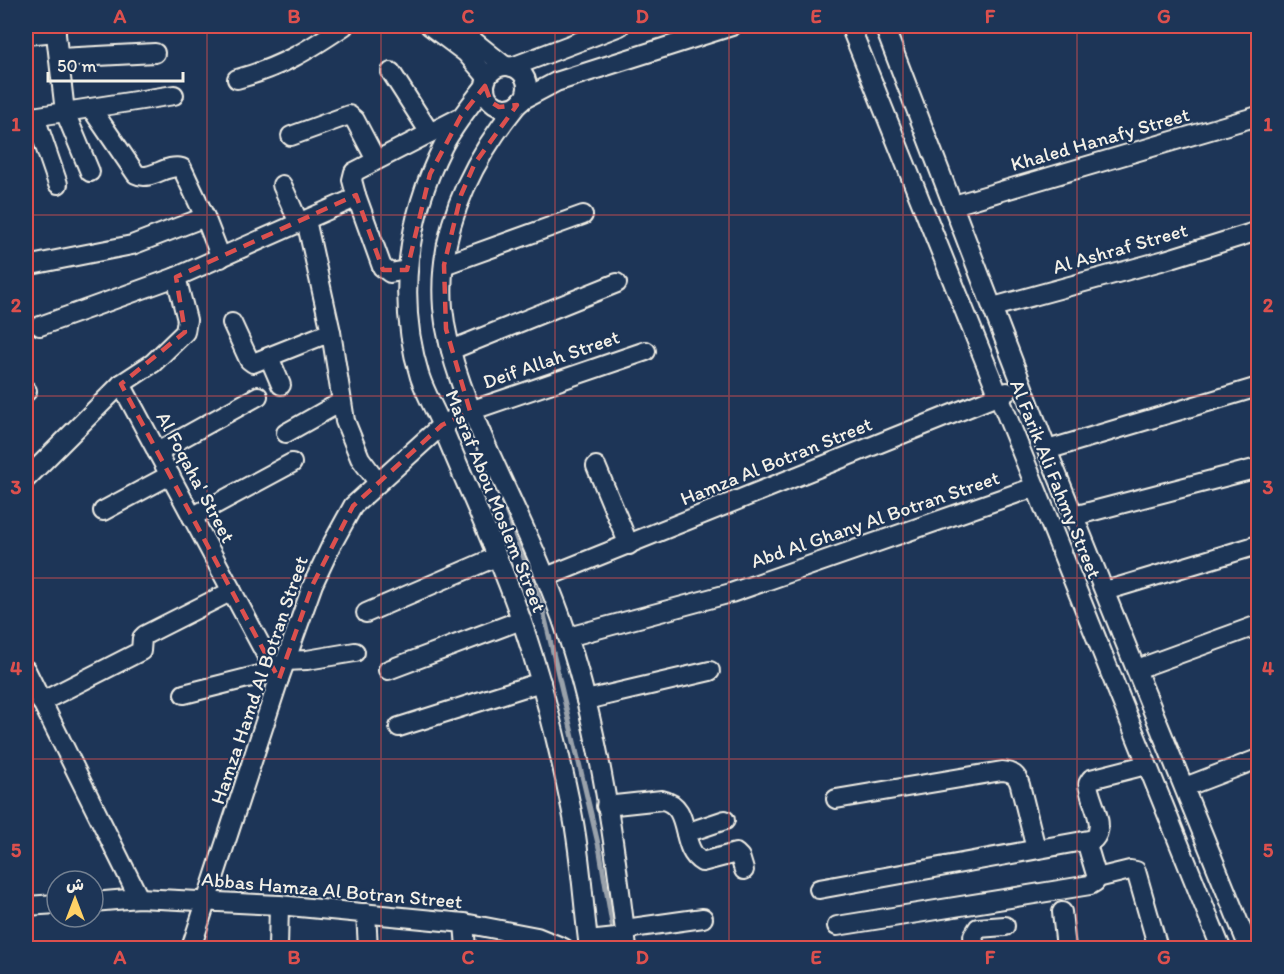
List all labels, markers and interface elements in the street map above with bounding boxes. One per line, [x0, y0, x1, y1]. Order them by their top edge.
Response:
text: A [113, 4, 127, 28]
text: B [288, 4, 301, 28]
text: C [462, 4, 475, 28]
text: D [635, 4, 649, 28]
text: E [810, 4, 822, 28]
text: F [985, 4, 996, 28]
text: G [1157, 4, 1171, 28]
scale bar [48, 45, 183, 83]
text: 50 m [57, 55, 97, 77]
street label: Khaled Hanafy Street [1008, 102, 1192, 176]
text: 1 [11, 112, 21, 136]
text: 1 [1263, 112, 1273, 136]
street label: Al Ashraf Street [1050, 217, 1191, 279]
text: 2 [11, 293, 22, 317]
text: 2 [1263, 293, 1274, 317]
street label: Deif Allah Street [480, 324, 622, 394]
street label: Al Farik Ali Fahmy Street [1005, 376, 1107, 582]
street label: Masraf Abou Moslem Street [440, 386, 552, 616]
street label: Al Foqaha' Street [151, 407, 241, 547]
street label: Hamza Al Botran Street [677, 412, 875, 510]
street label: Abd Al Ghany Al Botran Street [747, 465, 1003, 573]
text: 3 [11, 475, 22, 499]
text: 3 [1263, 475, 1274, 499]
street label: Hamza Hamd Al Botran Street [205, 552, 313, 807]
text: 4 [10, 656, 22, 680]
text: 4 [1262, 656, 1274, 680]
text: 5 [11, 838, 22, 862]
text: 5 [1263, 838, 1274, 862]
street label: Abbas Hamza Al Botran Street [201, 867, 463, 913]
north arrow [45, 869, 105, 929]
text: ش [66, 875, 84, 894]
text: A [113, 945, 127, 969]
text: B [288, 945, 301, 969]
text: C [462, 945, 475, 969]
text: D [635, 945, 649, 969]
text: E [810, 945, 822, 969]
text: F [985, 945, 996, 969]
text: G [1157, 945, 1171, 969]

